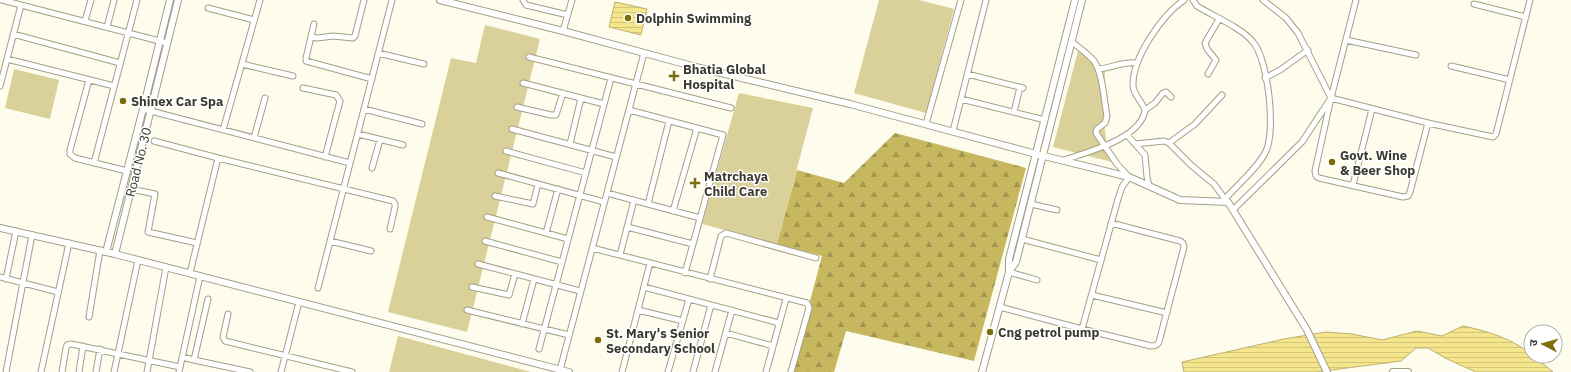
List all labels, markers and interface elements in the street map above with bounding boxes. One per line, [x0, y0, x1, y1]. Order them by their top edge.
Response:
place label: Dolphin Swimming [636, 10, 752, 27]
marker: Dolphin Swimming [623, 13, 633, 23]
place label: Bhatia Global Hospital [683, 61, 766, 93]
marker: Bhatia Global Hospital [668, 70, 680, 82]
place label: Shinex Car Spa [131, 93, 223, 110]
marker: Shinex Car Spa [118, 96, 128, 106]
street label: Road No. 30 [122, 125, 155, 199]
place label: Govt. Wine & Beer Shop [1340, 147, 1415, 179]
marker: Govt. Wine & Beer Shop [1327, 157, 1337, 167]
place label: Matrchaya Child Care [704, 168, 768, 200]
marker: Matrchaya Child Care [689, 177, 701, 189]
place label: Cng petrol pump [998, 324, 1099, 341]
north arrow [1523, 324, 1563, 364]
place label: St. Mary's Senior Secondary School [606, 325, 715, 357]
marker: Cng petrol pump [985, 327, 995, 337]
marker: St. Mary's Senior Secondary School [593, 335, 603, 345]
text: उ [1526, 338, 1540, 347]

